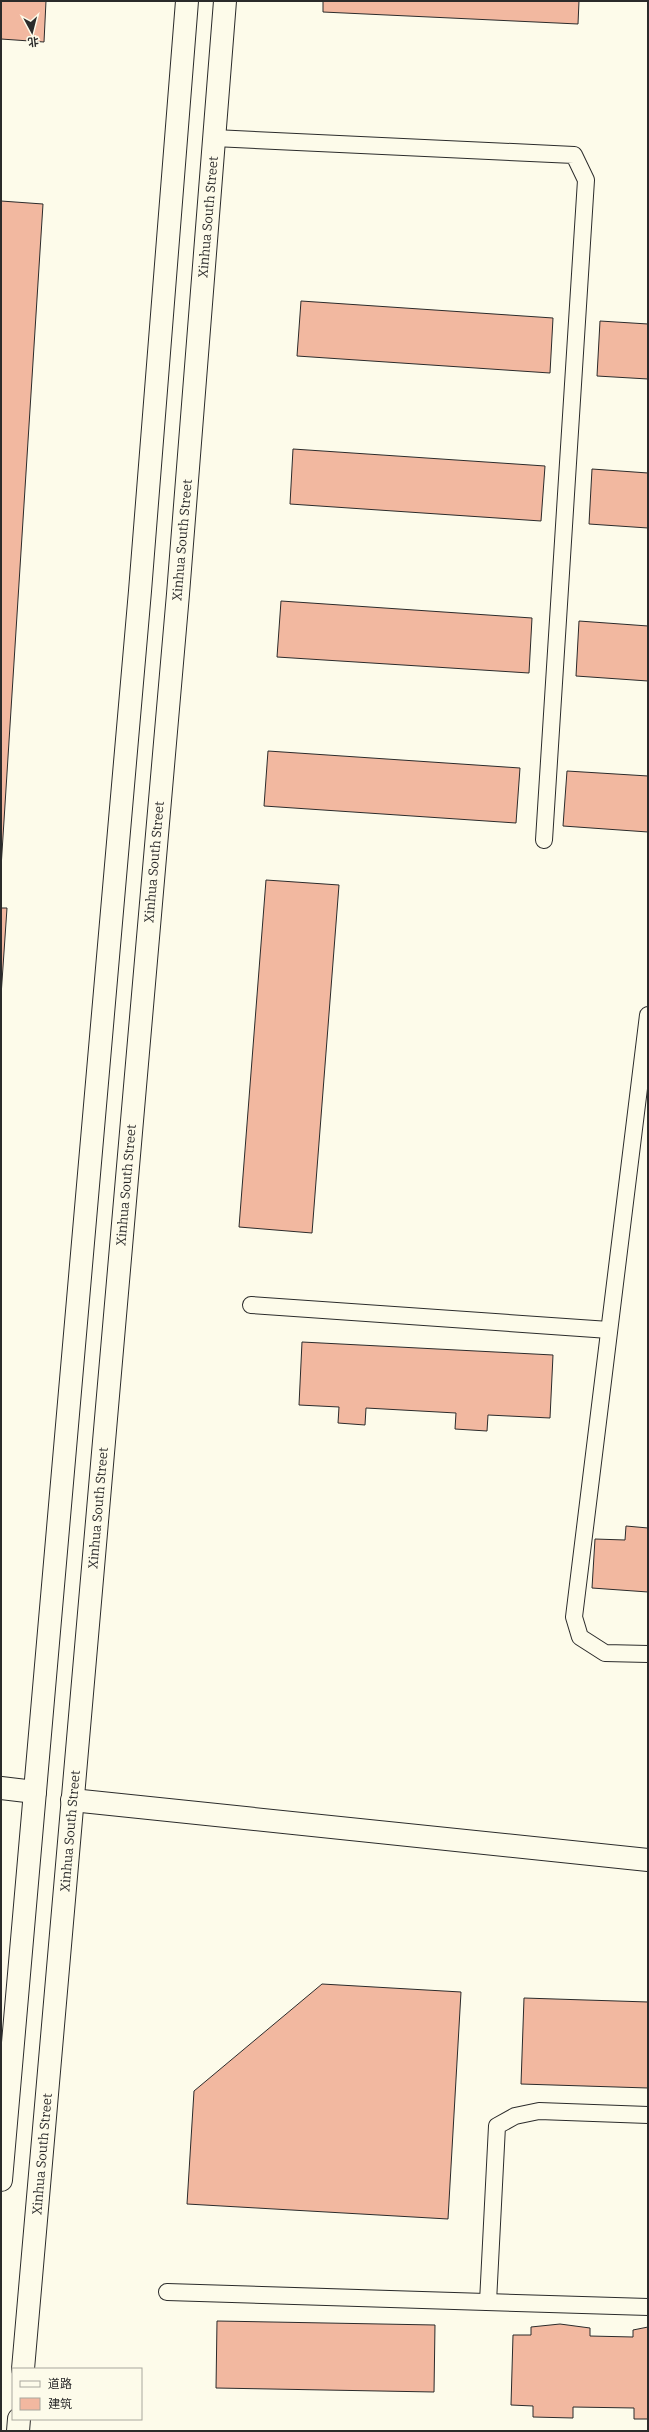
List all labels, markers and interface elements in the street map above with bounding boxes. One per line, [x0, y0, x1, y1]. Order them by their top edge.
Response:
north arrow [12, 12, 52, 52]
text: 北 [27, 34, 39, 49]
street label: Xinhua South Street [195, 155, 221, 278]
street label: Xinhua South Street [169, 478, 195, 601]
street label: Xinhua South Street [141, 800, 167, 923]
street label: Xinhua South Street [113, 1123, 139, 1246]
street label: Xinhua South Street [85, 1446, 111, 1569]
street label: Xinhua South Street [57, 1769, 83, 1892]
street label: Xinhua South Street [29, 2092, 55, 2215]
legend [12, 2368, 142, 2420]
text: 道路 [48, 2377, 72, 2391]
text: 建筑 [48, 2397, 72, 2411]

